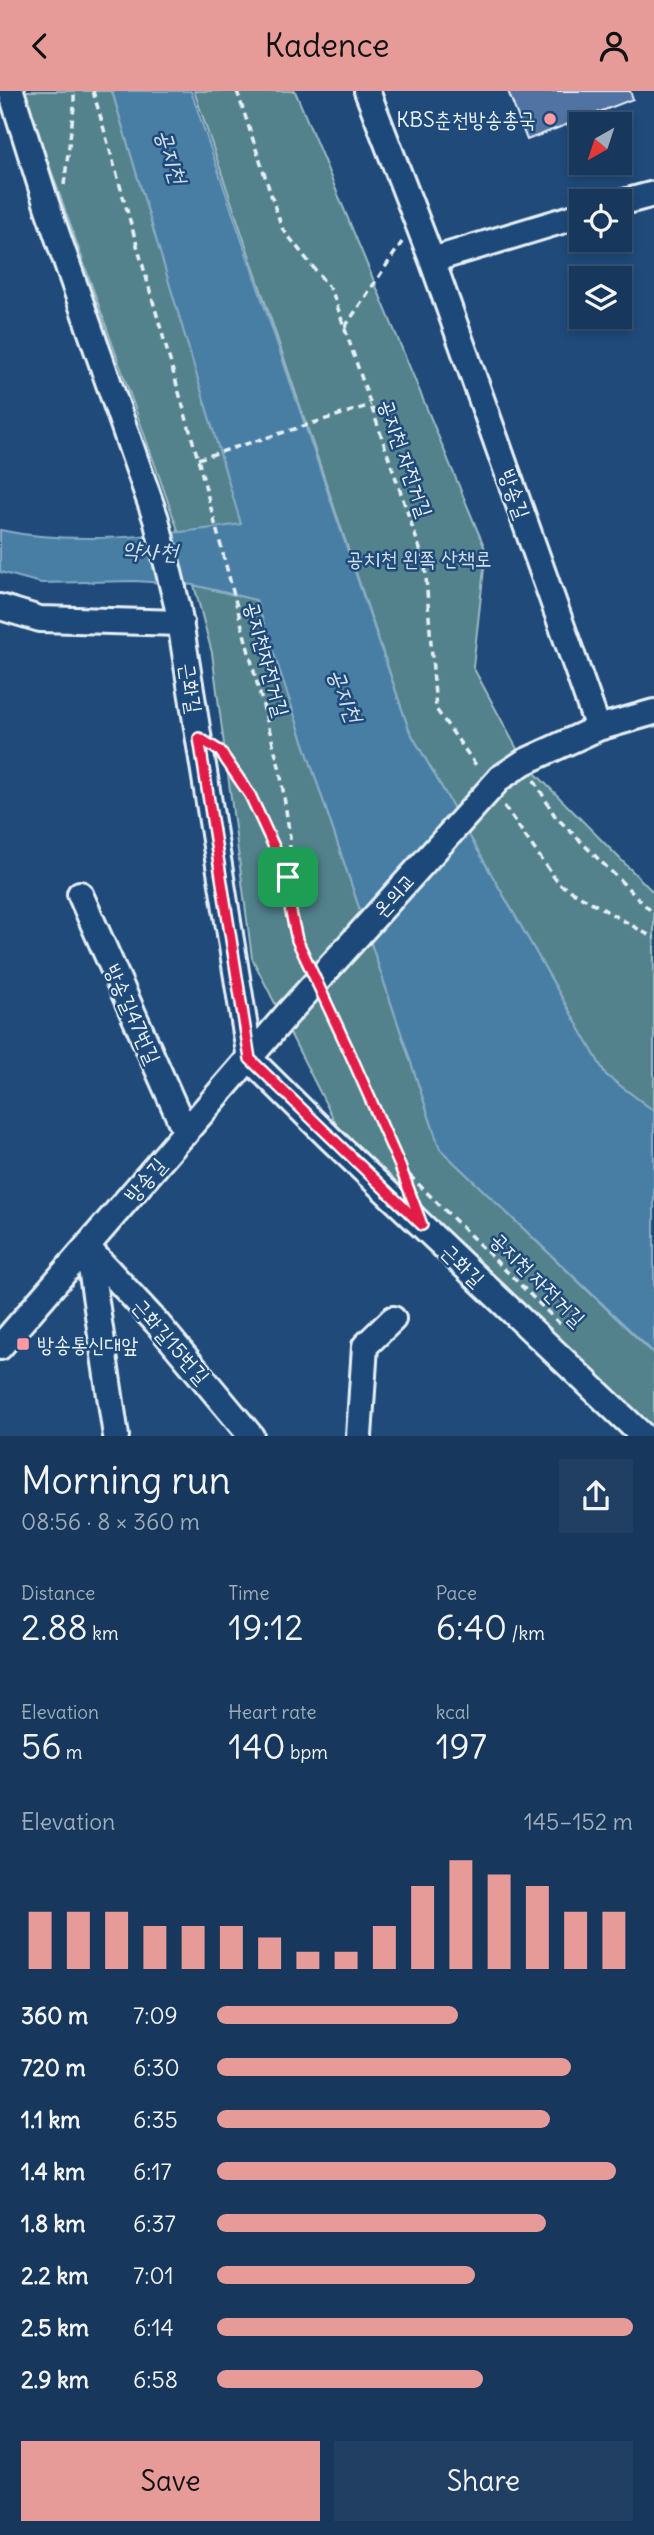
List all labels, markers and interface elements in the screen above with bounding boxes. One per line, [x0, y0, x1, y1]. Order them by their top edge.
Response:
text: Kadence [264, 25, 390, 66]
icon: back [21, 27, 59, 65]
icon: person [595, 27, 633, 65]
place label: KBS춘천방송총국 [396, 106, 536, 133]
marker: KBS춘천방송총국 [542, 111, 558, 127]
north arrow [569, 112, 632, 175]
map controls [569, 112, 632, 329]
water label: 공지천 [150, 125, 195, 189]
button: locate [569, 189, 632, 252]
button: layers [569, 266, 632, 329]
street label: 공지천 자전거길 [373, 395, 439, 521]
street label: 방송길 [494, 466, 536, 523]
water label: 약사천 [122, 534, 181, 566]
park label: 공치천 왼쪽 산책로 [346, 545, 492, 572]
street label: 공지천자전거길 [239, 598, 295, 720]
street label: 근화길 [174, 661, 208, 715]
water label: 공지천 [323, 664, 370, 728]
pin [258, 847, 318, 907]
icon: arrive [269, 858, 307, 896]
street label: 온의교 [367, 867, 421, 923]
street label: 방송길47번길 [99, 960, 167, 1068]
street label: 방송길 [118, 1152, 172, 1208]
street label: 공지천 자전거길 [485, 1226, 591, 1332]
street label: 근화길 [435, 1238, 491, 1292]
street label: 근화길15번길 [126, 1293, 216, 1390]
place label: 방송통신대앞 [37, 1331, 138, 1358]
marker: 방송통신대앞 [15, 1336, 31, 1352]
text: Morning run [21, 1457, 231, 1504]
button: share [559, 1459, 633, 1533]
text: 08:56 · 8 × 360 m [21, 1507, 200, 1536]
text: Distance [21, 1581, 95, 1605]
text: Time [228, 1581, 269, 1605]
text: Pace [436, 1581, 477, 1605]
text: 2.88 [21, 1605, 88, 1649]
text: 19:12 [228, 1605, 303, 1649]
text: 6:40 [436, 1605, 507, 1649]
text: km [88, 1621, 119, 1645]
text: /km [507, 1621, 545, 1645]
text: Elevation [21, 1700, 99, 1724]
text: Heart rate [228, 1700, 316, 1724]
text: kcal [436, 1700, 470, 1724]
text: 56 [21, 1724, 61, 1768]
text: 140 [228, 1724, 285, 1768]
text: 197 [436, 1724, 487, 1768]
text: m [61, 1740, 83, 1764]
text: bpm [285, 1740, 328, 1764]
text: Elevation [21, 1807, 115, 1836]
text: 145–152 m [524, 1807, 633, 1836]
text: 360 m [21, 2001, 88, 2030]
text: 7:09 [133, 2001, 178, 2030]
text: 720 m [21, 2053, 86, 2082]
text: 6:30 [133, 2053, 180, 2082]
text: 1.1 km [21, 2105, 80, 2134]
text: 6:35 [133, 2105, 178, 2134]
text: 1.4 km [21, 2157, 85, 2186]
text: 6:17 [133, 2157, 172, 2186]
text: 1.8 km [21, 2209, 86, 2238]
text: 6:37 [133, 2209, 176, 2238]
text: 2.2 km [21, 2261, 88, 2290]
text: 7:01 [133, 2261, 174, 2290]
text: 2.5 km [21, 2313, 89, 2342]
text: 6:14 [133, 2313, 174, 2342]
text: 2.9 km [21, 2365, 89, 2394]
text: 6:58 [133, 2365, 178, 2394]
button: Save [21, 2441, 320, 2521]
button: Share [334, 2441, 633, 2521]

